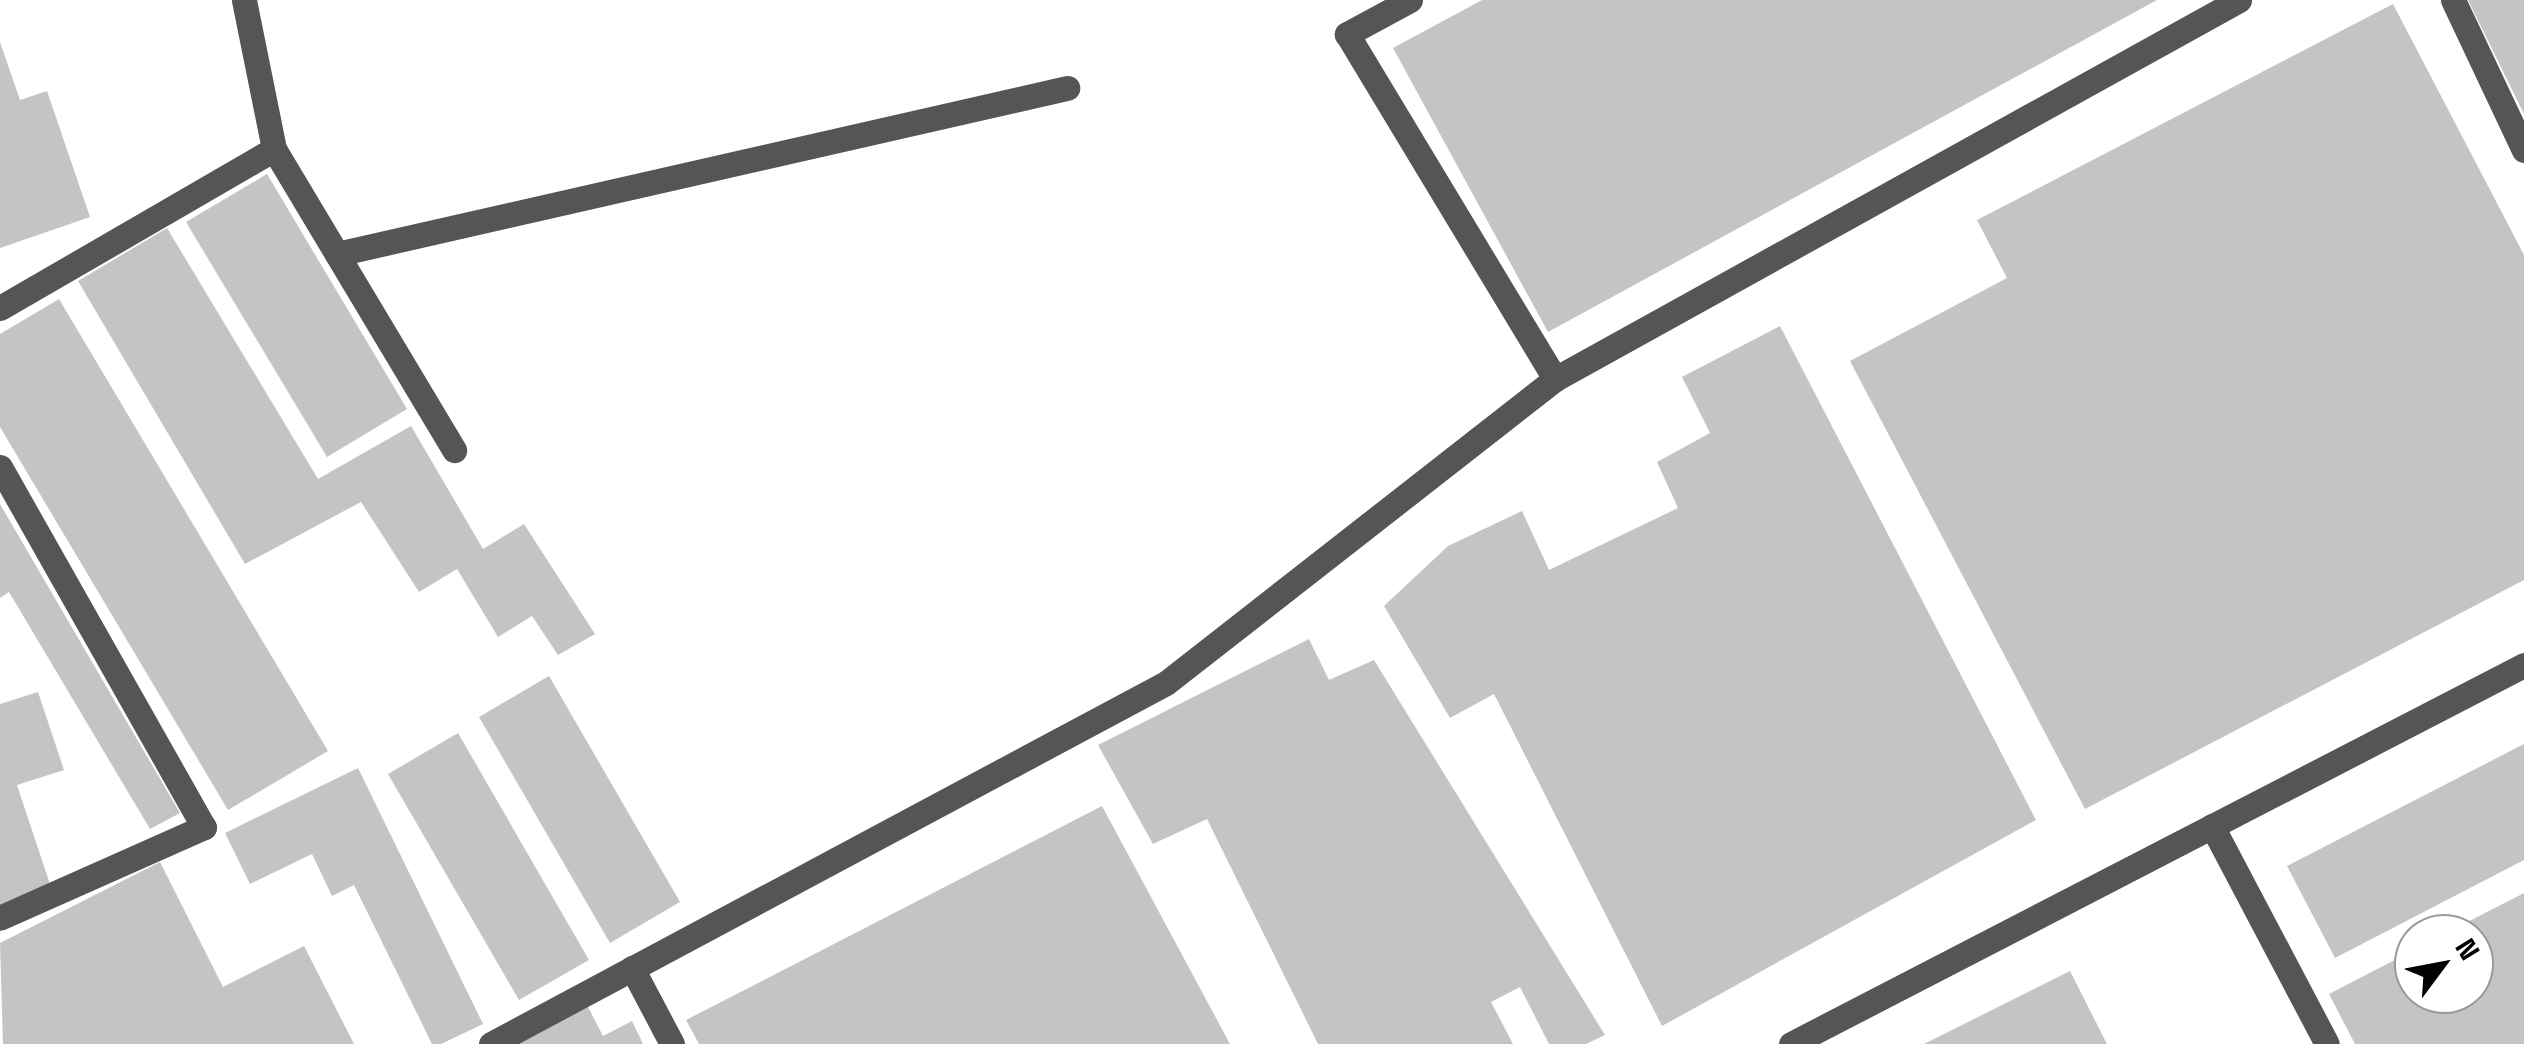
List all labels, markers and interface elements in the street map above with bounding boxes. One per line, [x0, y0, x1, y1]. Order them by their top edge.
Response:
north arrow [2394, 914, 2494, 1014]
text: N [2448, 932, 2488, 967]

